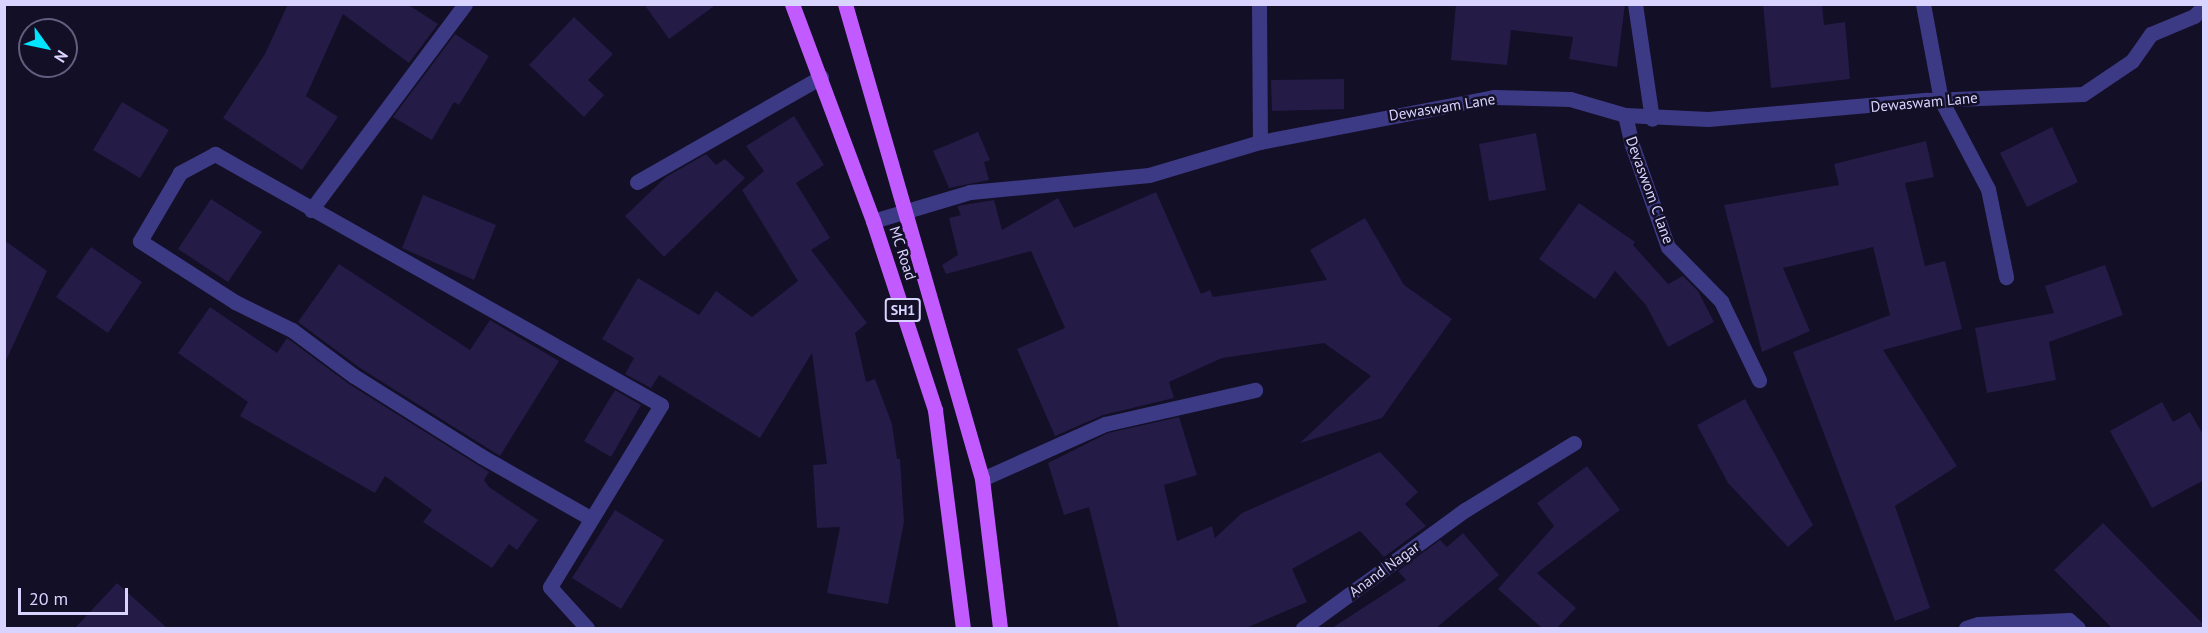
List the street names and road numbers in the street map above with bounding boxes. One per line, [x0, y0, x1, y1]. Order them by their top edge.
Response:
street label: Dewaswam Lane [1870, 88, 1978, 116]
street label: Dewaswam Lane [1388, 90, 1496, 124]
street label: Devaswom C lane [1622, 134, 1678, 246]
street label: MC Road [886, 223, 920, 283]
road number: SH1 [884, 299, 922, 321]
street label: Anand Nagar [1345, 537, 1423, 601]

